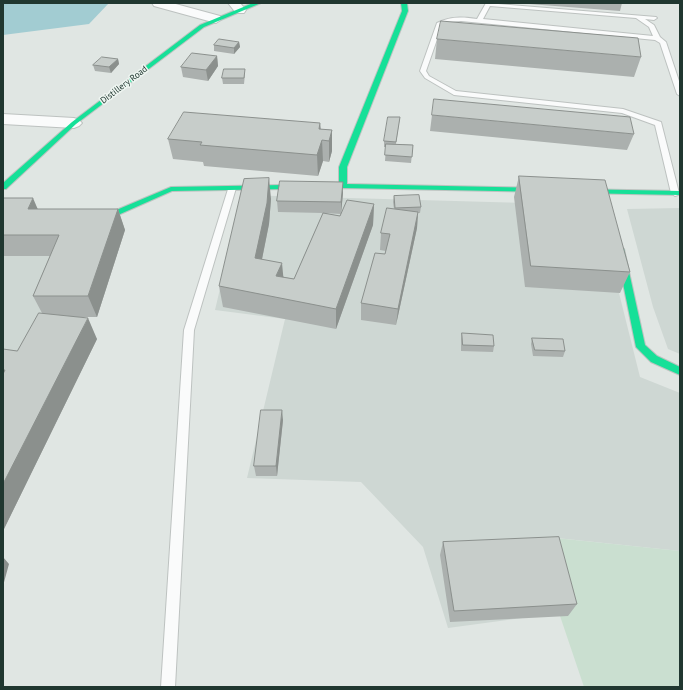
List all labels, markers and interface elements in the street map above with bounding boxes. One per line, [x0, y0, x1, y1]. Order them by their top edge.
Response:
street label: Distillery Road [98, 64, 150, 106]

